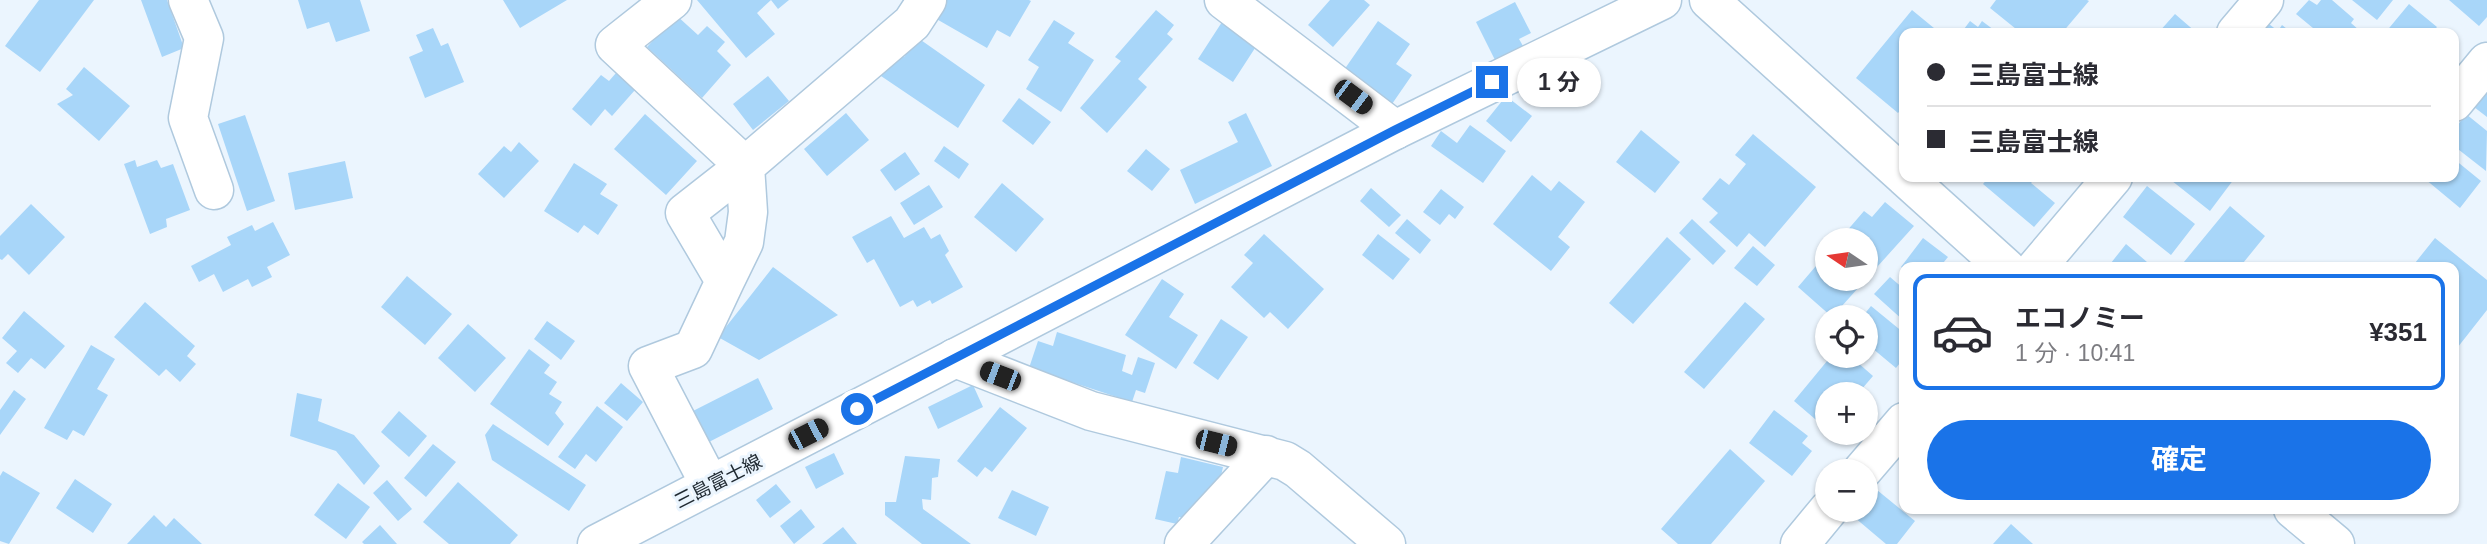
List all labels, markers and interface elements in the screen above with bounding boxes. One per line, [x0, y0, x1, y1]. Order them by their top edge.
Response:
callout: 1 分 [1516, 57, 1600, 106]
text: 三島富士線 [1969, 60, 2099, 90]
route end [1476, 66, 1508, 98]
text: 1 分 [1538, 69, 1580, 95]
car [1330, 76, 1377, 118]
text: 三島富士線 [1969, 127, 2099, 157]
north arrow [1815, 228, 1878, 290]
map controls [1815, 228, 1878, 522]
icon: car [1931, 301, 1994, 364]
text: エコノミー [2015, 303, 2145, 333]
button: locate [1815, 305, 1878, 368]
text: ¥351 [2369, 317, 2427, 347]
text: 1 分 · 10:41 [2015, 340, 2135, 366]
car [977, 359, 1024, 393]
button: + [1815, 382, 1878, 445]
route start [841, 393, 873, 425]
car [785, 415, 832, 453]
button: 確定 [1927, 420, 2431, 500]
car [1194, 428, 1239, 458]
street label: 三島富士線 [671, 451, 765, 512]
button: − [1815, 459, 1878, 522]

